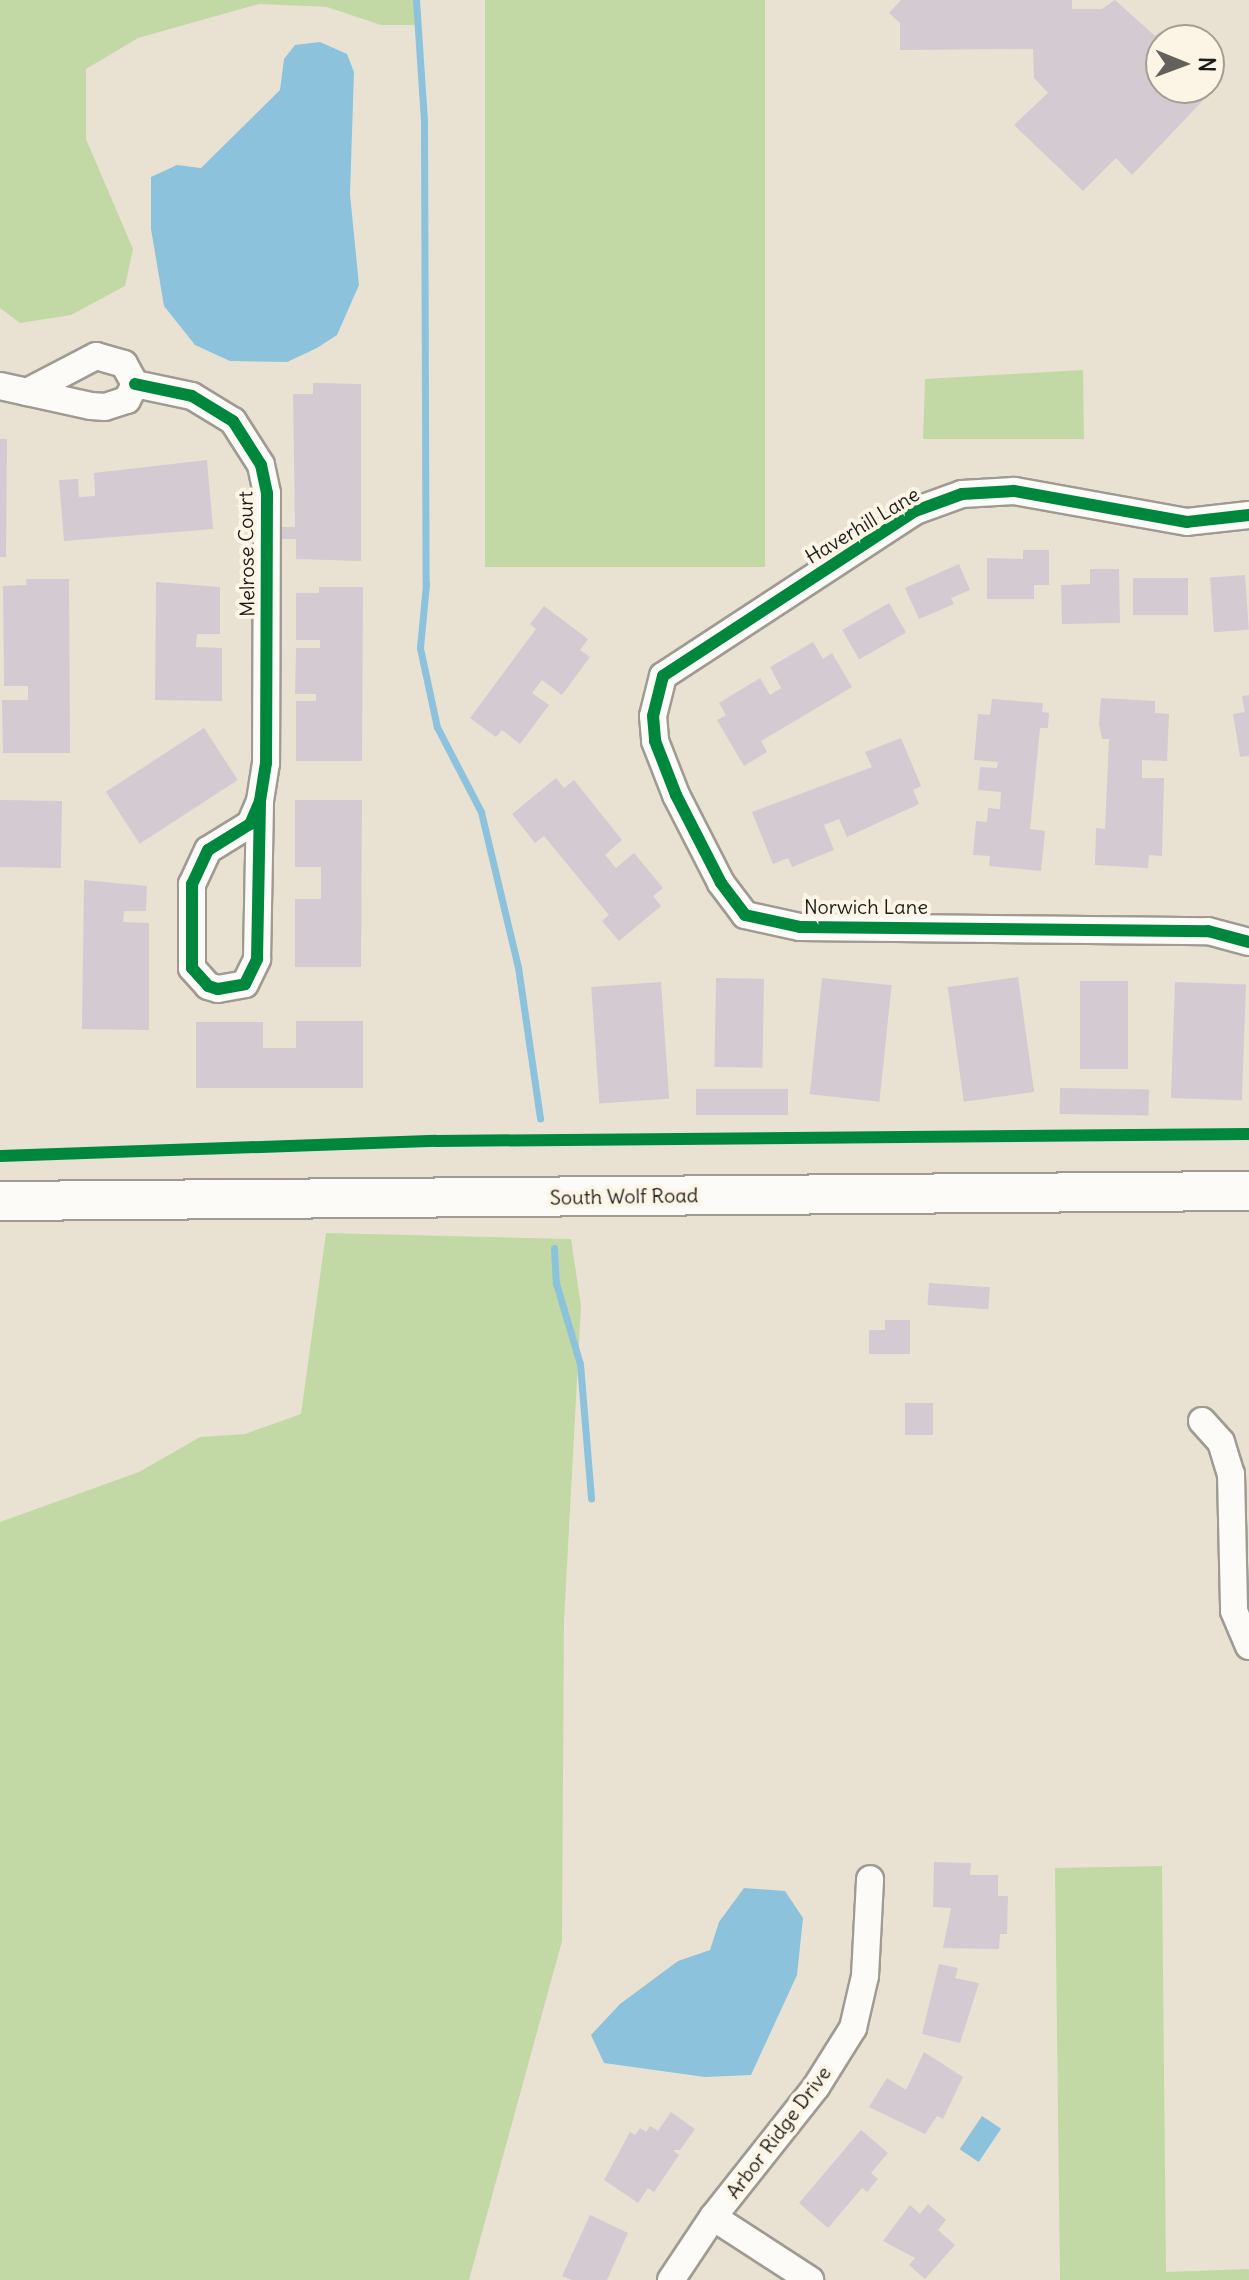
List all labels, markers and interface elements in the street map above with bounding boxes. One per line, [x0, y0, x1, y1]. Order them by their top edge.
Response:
north arrow [1145, 24, 1225, 104]
text: N [1193, 57, 1221, 72]
street label: Haverhill Lane [801, 482, 923, 568]
street label: Melrose Court [233, 491, 259, 617]
street label: Norwich Lane [804, 894, 928, 918]
street label: South Wolf Road [550, 1183, 698, 1209]
street label: Arbor Ridge Drive [721, 2061, 835, 2203]

